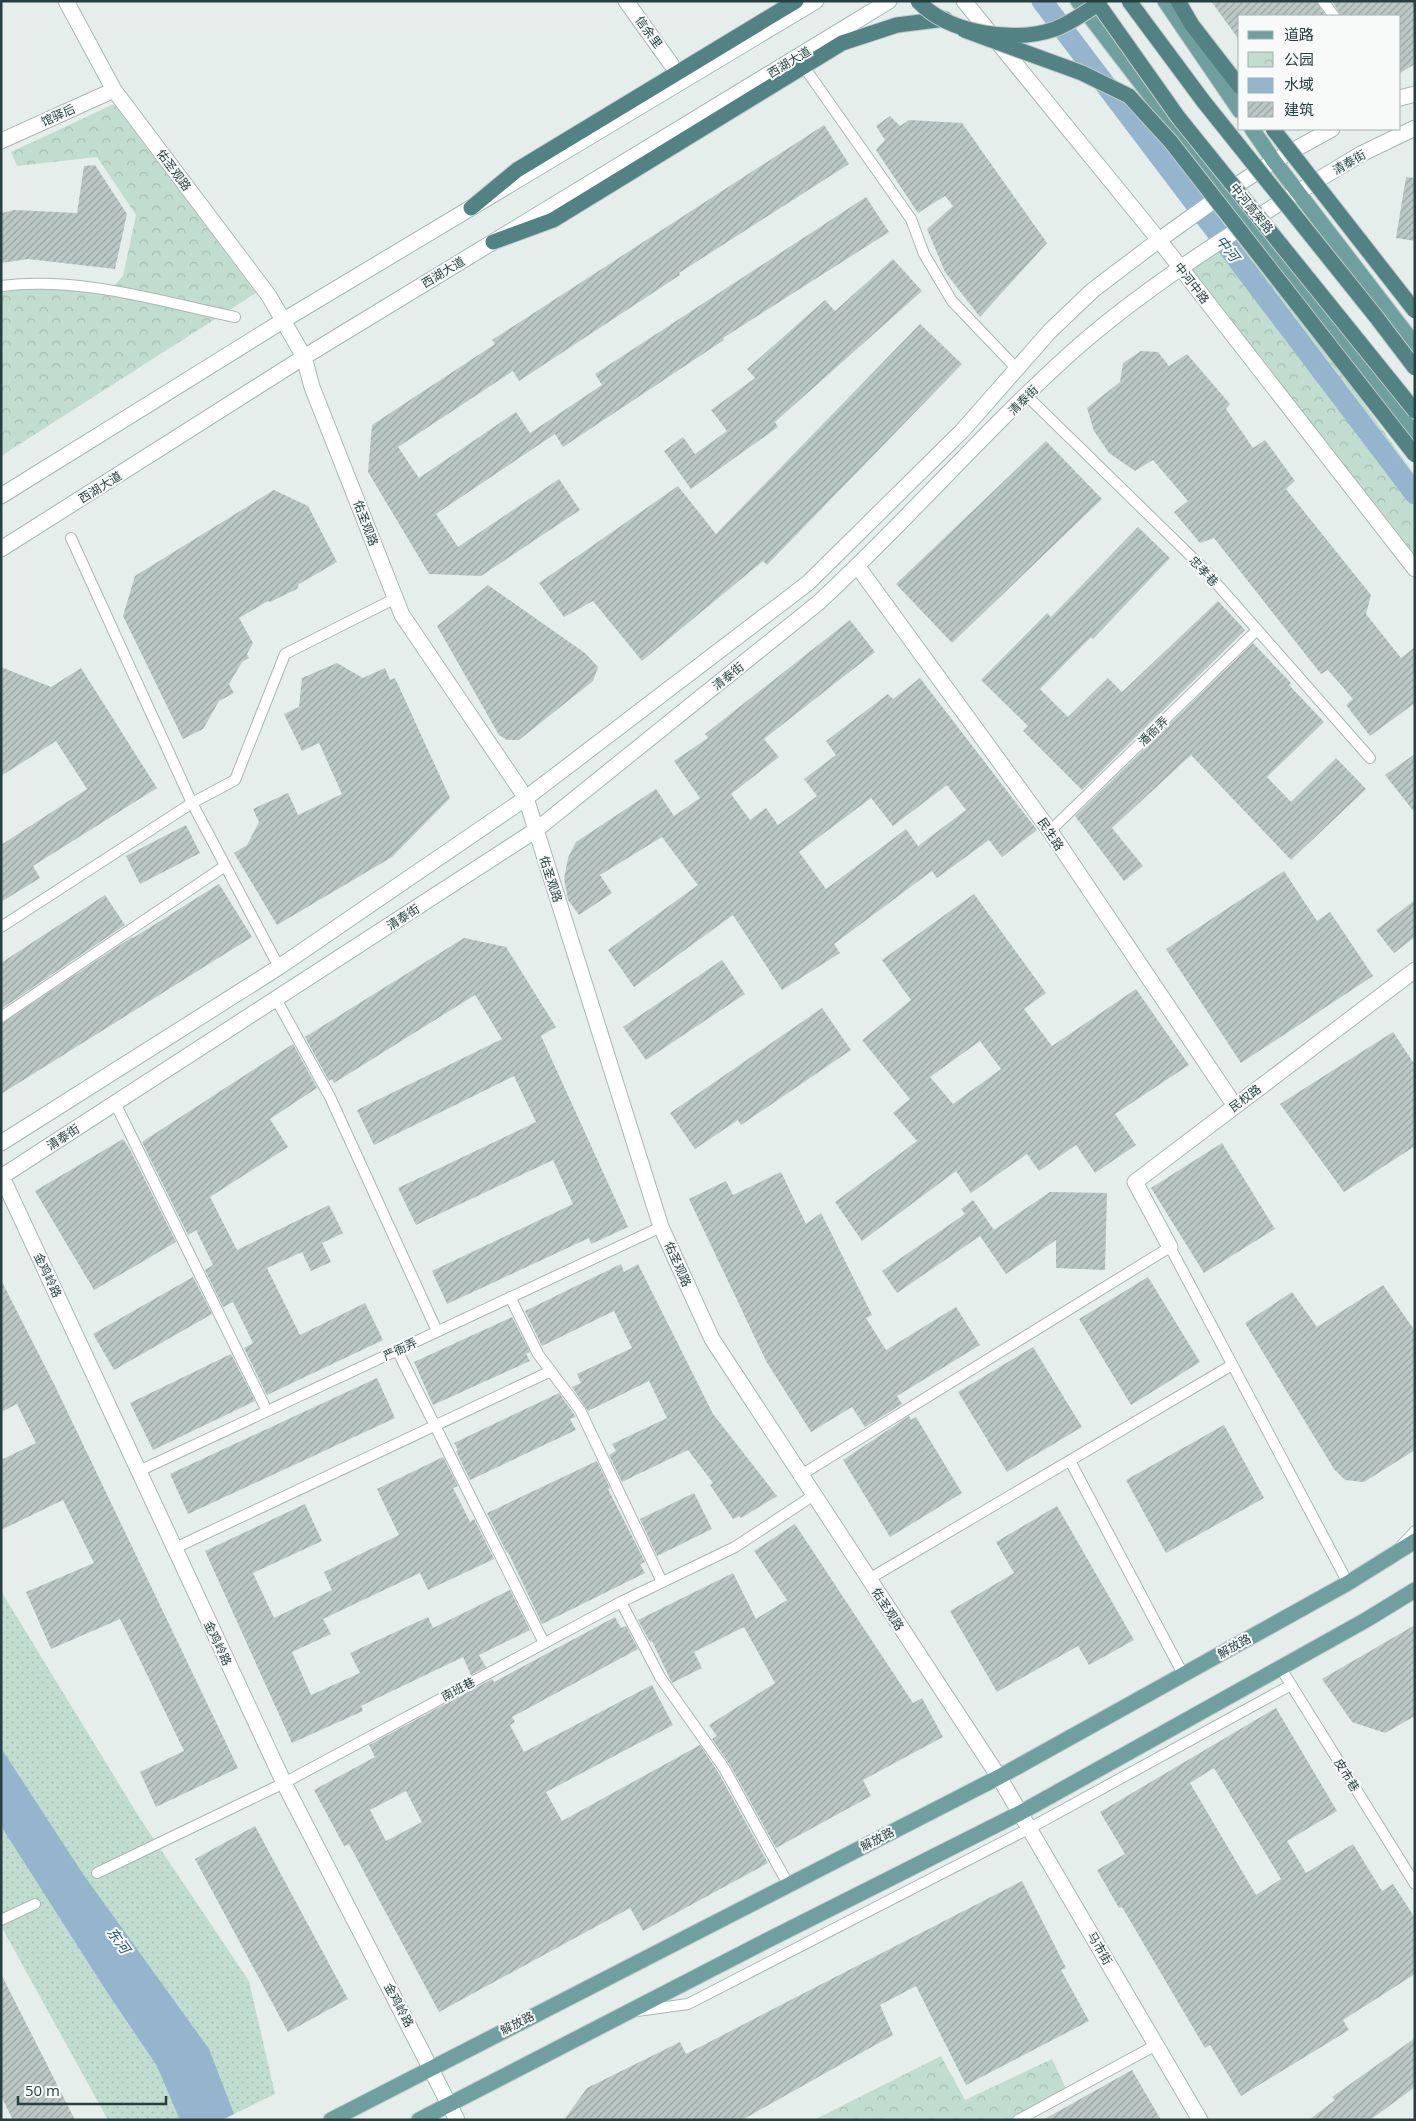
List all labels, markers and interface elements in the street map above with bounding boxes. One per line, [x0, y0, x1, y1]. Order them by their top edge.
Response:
street label: 信余里 [632, 12, 666, 52]
legend [1238, 15, 1401, 130]
text: 道路 [1284, 24, 1314, 44]
street label: 西湖大道 [764, 42, 814, 82]
text: 公园 [1284, 49, 1314, 69]
text: 水域 [1284, 74, 1314, 94]
text: 建筑 [1284, 99, 1314, 119]
street label: 馆驿后 [38, 100, 78, 130]
street label: 佑圣观路 [153, 146, 195, 194]
street label: 清泰街 [1329, 146, 1369, 178]
street label: 中河高架路 [1227, 179, 1277, 237]
water label: 中河 [1212, 231, 1246, 267]
street label: 西湖大道 [418, 252, 468, 292]
street label: 中河中路 [1171, 259, 1213, 307]
street label: 清泰街 [1004, 381, 1042, 419]
street label: 西湖大道 [75, 467, 125, 507]
street label: 佑圣观路 [349, 498, 383, 548]
street label: 忠孝巷 [1186, 552, 1222, 590]
street label: 清泰街 [709, 658, 747, 694]
street label: 潘衙弄 [1134, 712, 1172, 750]
street label: 民生路 [1034, 814, 1068, 854]
street label: 佑圣观路 [535, 854, 567, 904]
street label: 清泰街 [383, 900, 423, 934]
street label: 民权路 [1226, 1080, 1264, 1116]
street label: 清泰街 [43, 1120, 83, 1154]
street label: 佑圣观路 [660, 1239, 696, 1289]
street label: 金鸡岭路 [30, 1250, 66, 1300]
street label: 严衙弄 [380, 1334, 420, 1364]
street label: 佑圣观路 [868, 1584, 908, 1634]
street label: 金鸡岭路 [200, 1618, 236, 1668]
street label: 解放路 [1214, 1630, 1254, 1662]
street label: 南班巷 [438, 1673, 478, 1705]
street label: 皮市巷 [1330, 1755, 1364, 1795]
street label: 解放路 [857, 1823, 897, 1855]
water label: 东河 [103, 1923, 137, 1959]
street label: 马市街 [1084, 1928, 1116, 1968]
street label: 金鸡岭路 [380, 1980, 418, 2030]
street label: 解放路 [497, 2007, 537, 2039]
scale bar [18, 2074, 165, 2106]
text: 50 m [25, 2080, 60, 2100]

